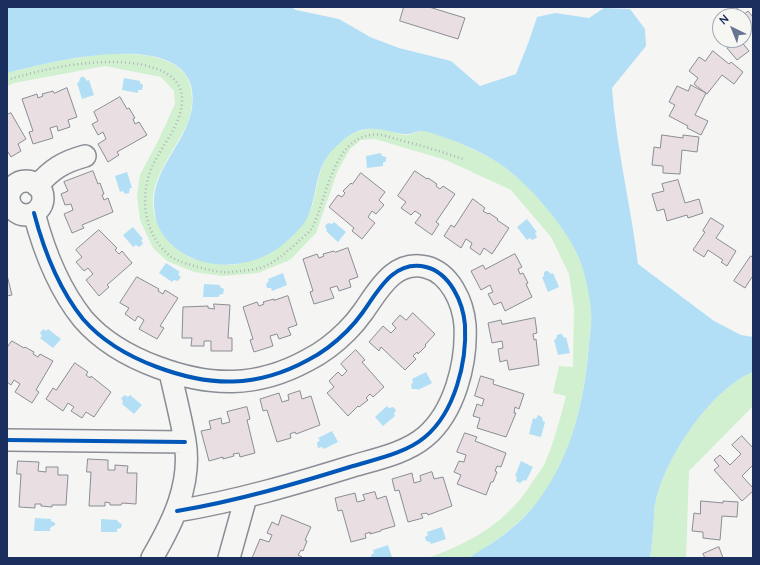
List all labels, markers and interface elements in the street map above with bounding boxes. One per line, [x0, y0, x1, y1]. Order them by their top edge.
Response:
north arrow [712, 8, 752, 48]
text: N [717, 12, 732, 27]

